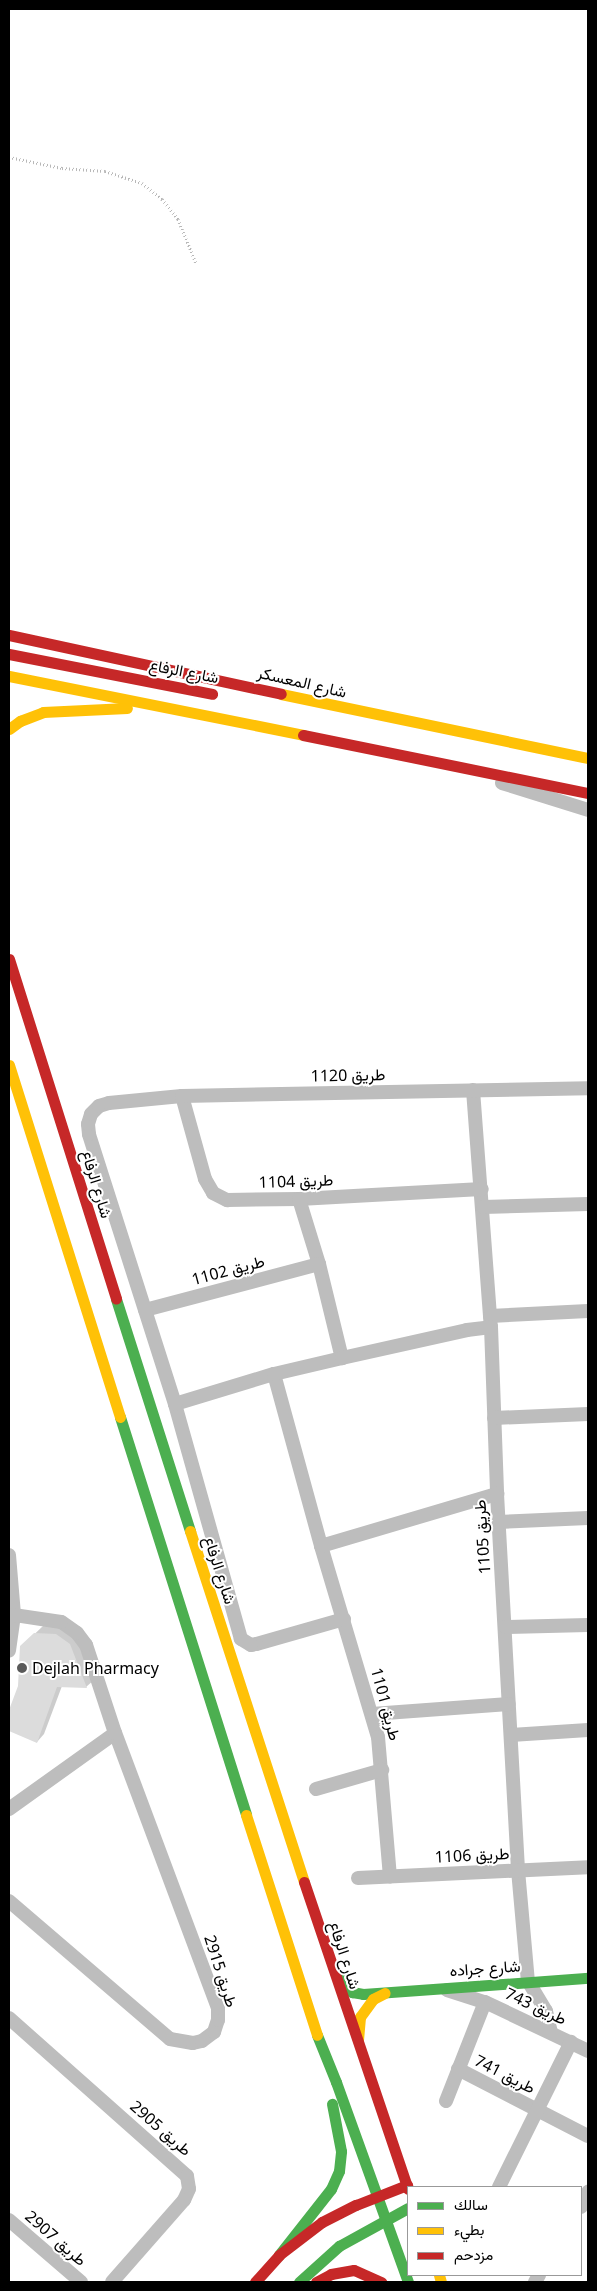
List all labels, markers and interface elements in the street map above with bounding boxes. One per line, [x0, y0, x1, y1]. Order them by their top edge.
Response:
street label: شارع الرفاع [148, 655, 220, 687]
street label: شارع المعسكر [256, 662, 348, 702]
street label: طريق 1120 [310, 1065, 386, 1085]
street label: شارع الرفاع [78, 1148, 116, 1220]
street label: طريق 1104 [258, 1170, 334, 1192]
street label: طريق 1102 [189, 1251, 267, 1289]
street label: طريق 1105 [470, 1499, 494, 1575]
street label: شارع الرفاع [200, 1534, 240, 1606]
place label: Dejlah Pharmacy [32, 1658, 159, 1678]
marker: Dejlah Pharmacy [16, 1662, 28, 1674]
street label: طريق 1101 [367, 1665, 405, 1743]
street label: طريق 1106 [434, 1843, 510, 1867]
street label: شارع الرفاع [325, 1919, 365, 1991]
street label: طريق 2915 [200, 1933, 242, 2009]
street label: شارع جراده [449, 1956, 521, 1980]
street label: طريق 743 [502, 1983, 570, 2029]
street label: طريق 741 [471, 2051, 539, 2097]
street label: طريق 2905 [127, 2096, 195, 2160]
legend [407, 2186, 582, 2276]
text: سالك [454, 2194, 488, 2214]
street label: طريق 2907 [22, 2206, 90, 2270]
text: بطيء [454, 2219, 484, 2239]
text: مزدحم [454, 2244, 493, 2264]

